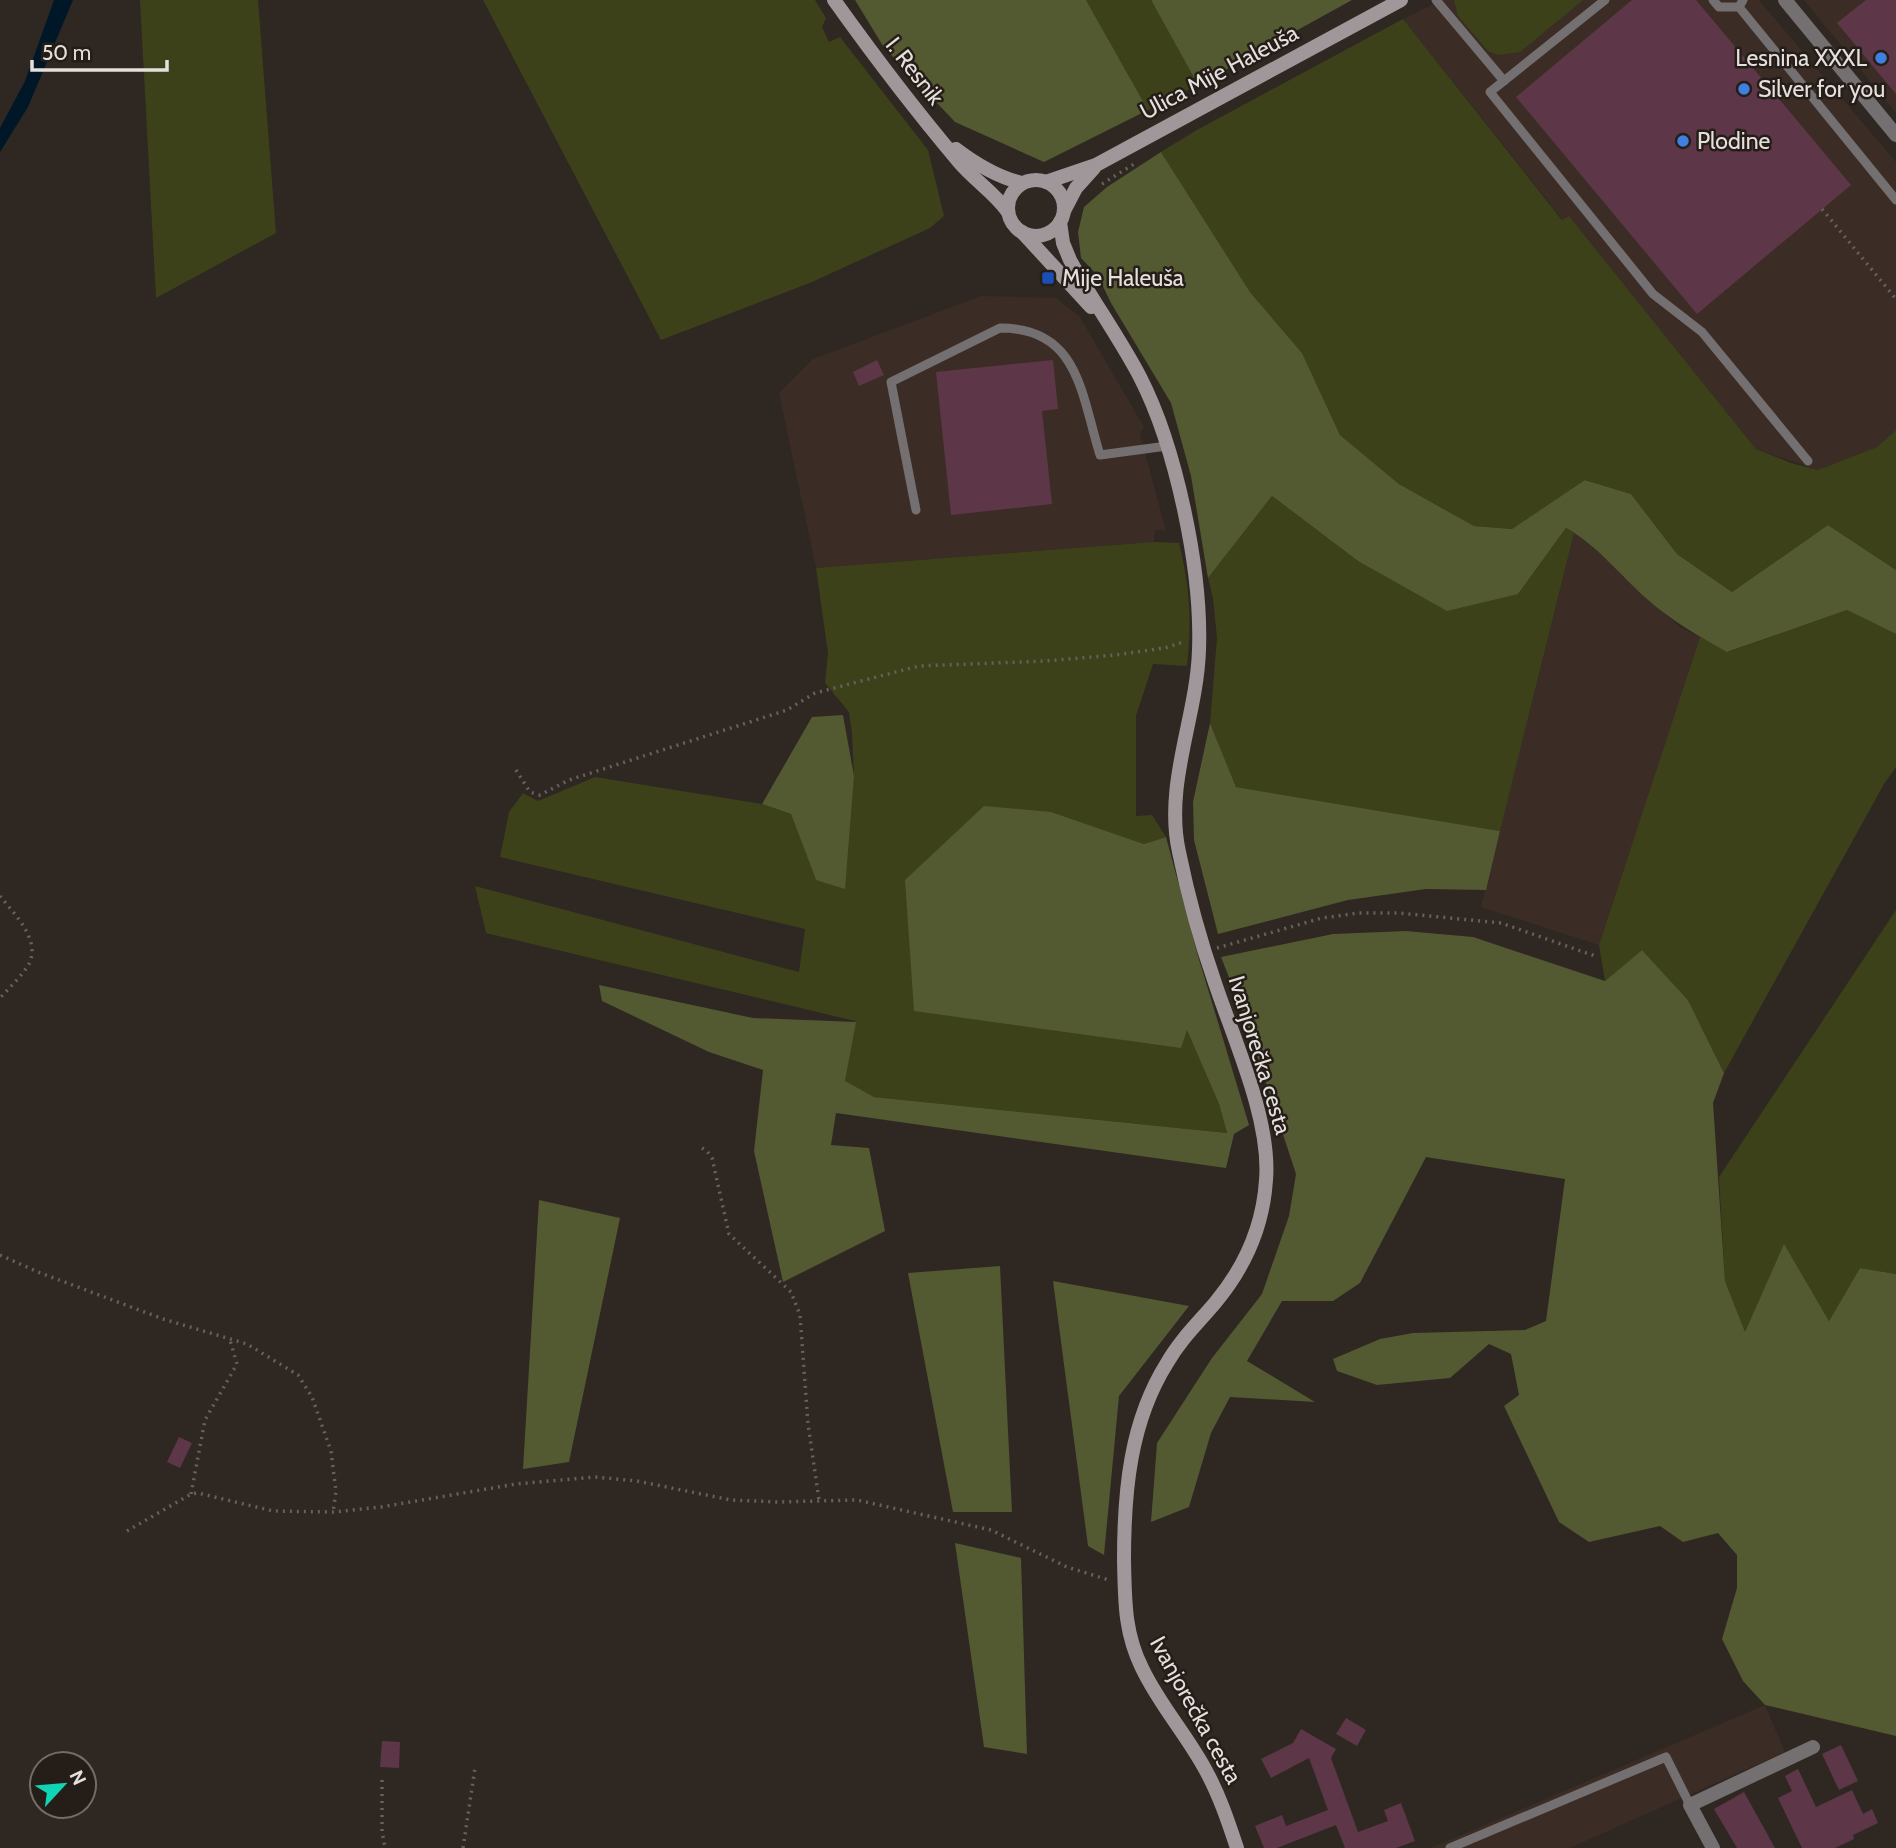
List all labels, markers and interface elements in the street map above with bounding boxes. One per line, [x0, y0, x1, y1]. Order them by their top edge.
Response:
street label: Ulica Mije Haleuša [1135, 19, 1303, 125]
scale bar [32, 28, 166, 72]
street label: I. Resnik [880, 31, 951, 111]
text: 50 m [42, 40, 91, 65]
place label: Lesnina XXXL [1735, 44, 1867, 72]
marker: Lesnina XXXL [1873, 50, 1889, 66]
place label: Silver for you [1758, 75, 1885, 103]
marker: Silver for you [1736, 81, 1752, 97]
place label: Plodine [1697, 127, 1771, 155]
marker: Plodine [1675, 133, 1691, 149]
place label: Mije Haleuša [1062, 264, 1184, 292]
marker: Mije Haleuša [1040, 270, 1056, 286]
street label: Ivanjorečka cesta [1223, 972, 1297, 1138]
street label: Ivanjorečka cesta [1144, 1631, 1248, 1789]
north arrow [28, 1750, 98, 1820]
text: N [65, 1767, 91, 1789]

